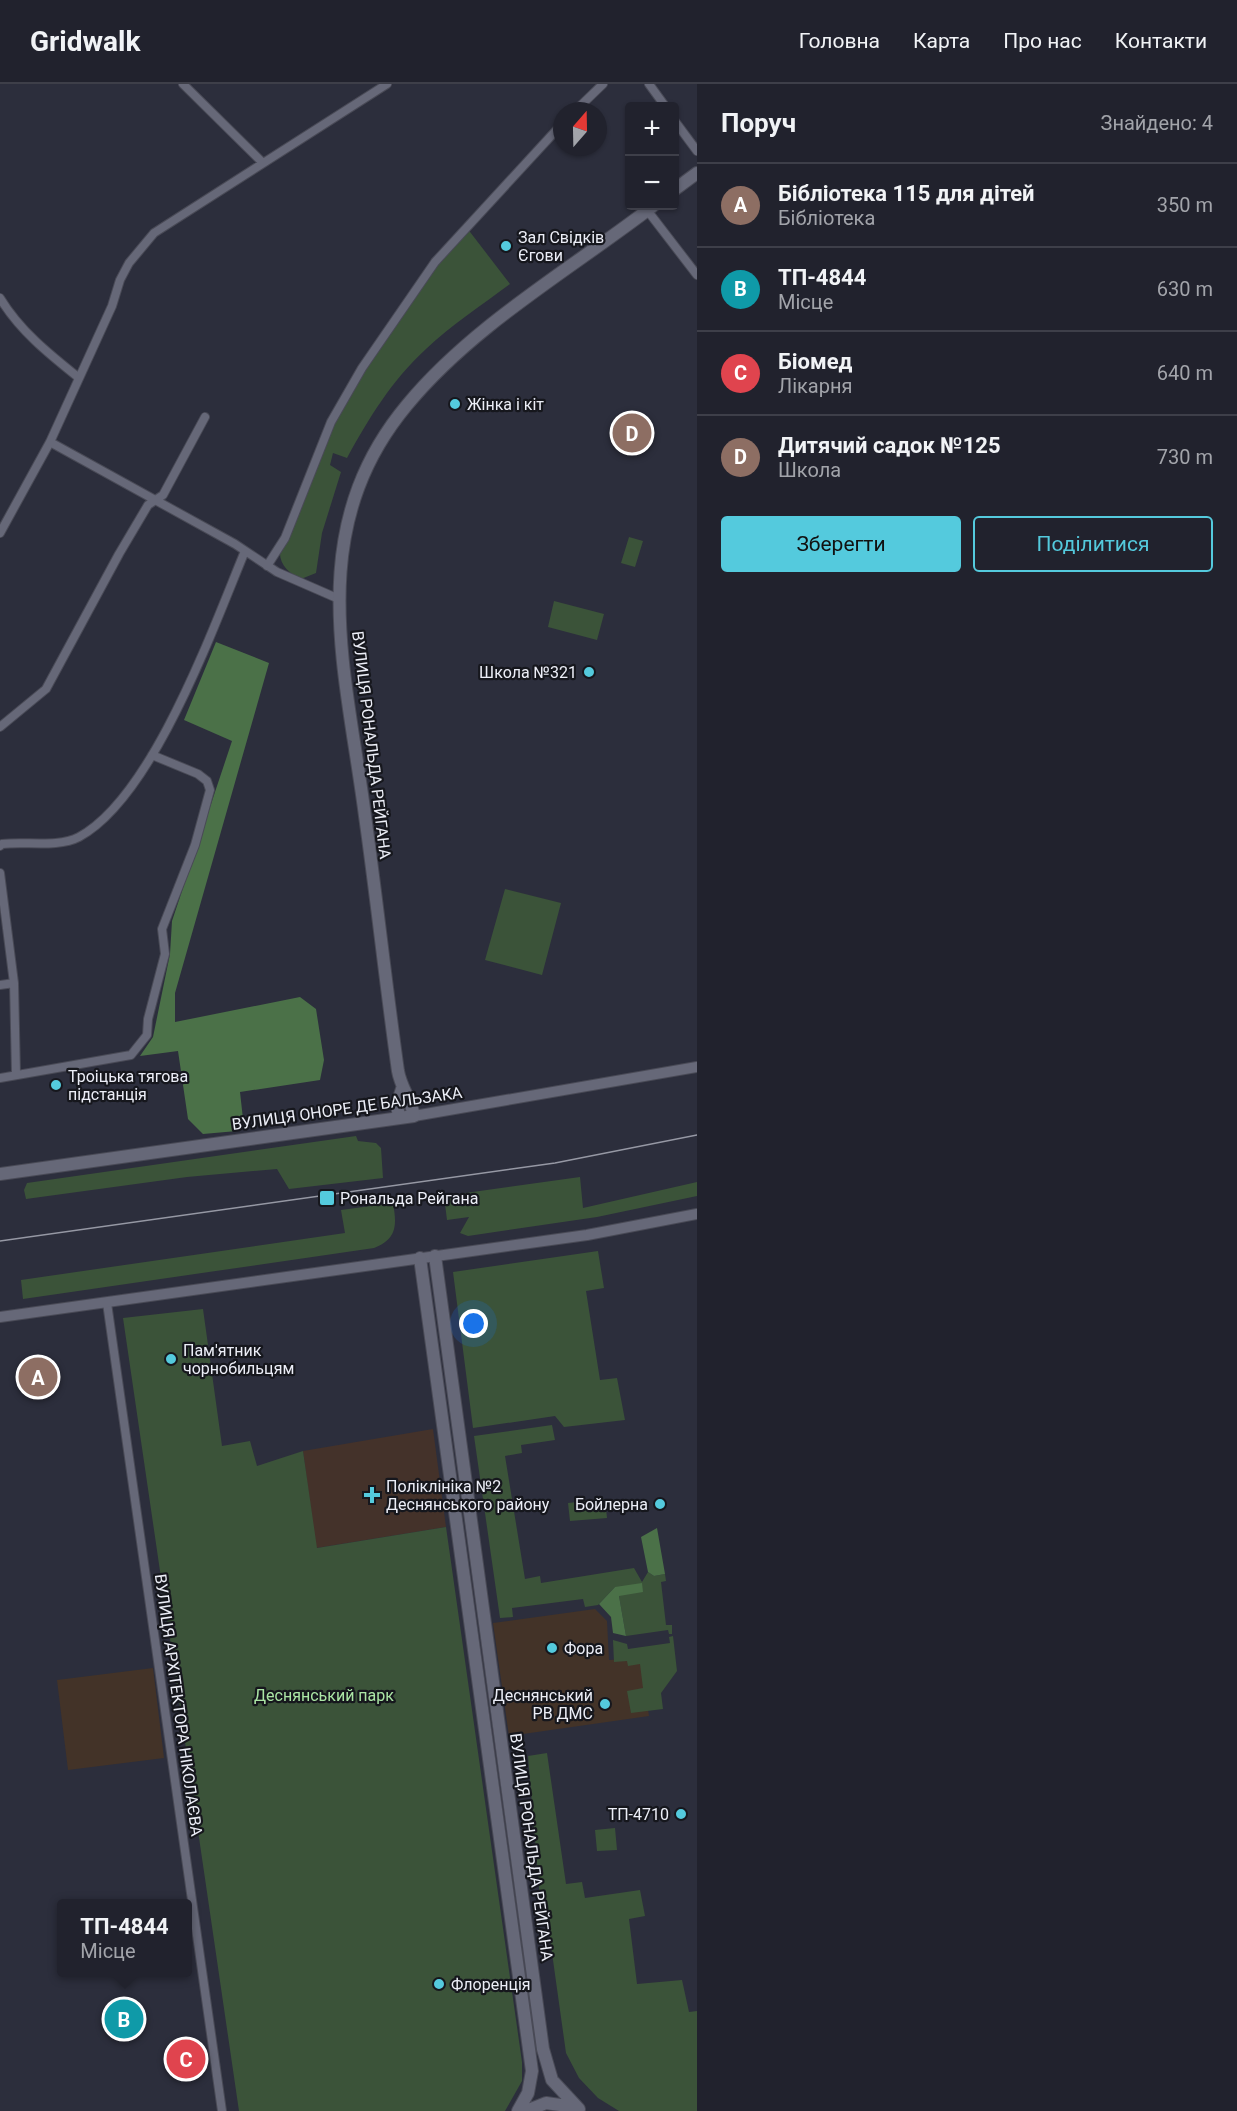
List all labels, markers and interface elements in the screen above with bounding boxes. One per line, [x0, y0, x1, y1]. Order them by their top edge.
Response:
text: Gridwalk [30, 25, 140, 58]
text: Головна [799, 29, 880, 53]
text: Карта [913, 29, 970, 53]
text: Про нас [1003, 29, 1082, 53]
text: Контакти [1115, 29, 1207, 53]
north arrow [553, 102, 607, 156]
map controls [625, 102, 679, 210]
button: + [625, 102, 679, 156]
text: Поруч [721, 108, 796, 138]
text: Знайдено: 4 [1101, 111, 1213, 135]
button: − [625, 156, 679, 210]
text: Бібліотека 115 для дітей [778, 181, 1035, 206]
text: A [734, 193, 747, 217]
text: 350 m [1157, 193, 1213, 217]
text: Бібліотека [778, 206, 875, 230]
place label: Зал Свідків Єгови [518, 228, 604, 265]
marker: Зал Свідків Єгови [499, 239, 513, 253]
text: ТП-4844 [778, 265, 866, 290]
text: B [734, 277, 747, 301]
text: 630 m [1157, 277, 1213, 301]
text: Місце [778, 290, 833, 314]
text: Біомед [778, 349, 853, 374]
text: C [734, 361, 747, 385]
text: 640 m [1157, 361, 1213, 385]
text: Лікарня [778, 374, 852, 398]
place label: Жінка і кіт [467, 395, 544, 414]
marker: Жінка і кіт [448, 397, 462, 411]
pin: D [612, 410, 652, 456]
text: Дитячий садок №125 [778, 433, 1001, 458]
text: D [734, 445, 747, 469]
text: 730 m [1157, 445, 1213, 469]
text: Школа [778, 458, 841, 482]
button: Зберегти [721, 516, 961, 572]
button: Поділитися [973, 516, 1213, 572]
street label: ВУЛИЦЯ РОНАЛЬДА РЕЙГАНА [348, 630, 395, 861]
place label: Школа №321 [479, 663, 577, 682]
marker: Школа №321 [582, 665, 596, 679]
place label: Троiцька тягова пiдстанцiя [68, 1067, 188, 1104]
marker: Троiцька тягова пiдстанцiя [49, 1078, 63, 1092]
street label: ВУЛИЦЯ ОНОРЕ ДЕ БАЛЬЗАКА [231, 1083, 464, 1134]
marker: Рональда Рейгана [318, 1189, 336, 1207]
place label: Рональда Рейгана [340, 1189, 478, 1208]
your location [459, 1309, 488, 1338]
place label: Пам'ятник чорнобильцям [183, 1341, 294, 1378]
marker: Пам'ятник чорнобильцям [164, 1352, 178, 1366]
pin: A [18, 1354, 57, 1400]
place label: Поліклініка №2 Деснянського району [386, 1477, 550, 1514]
marker: Поліклініка №2 Деснянського району [363, 1486, 381, 1504]
place label: Бойлерна [575, 1495, 648, 1514]
marker: Бойлерна [653, 1497, 667, 1511]
street label: ВУЛИЦЯ АРХІТЕКТОРА НІКОЛАЄВА [151, 1573, 206, 1838]
place label: Фора [564, 1639, 603, 1658]
marker: Фора [545, 1641, 559, 1655]
park label: Деснянський парк [254, 1686, 394, 1705]
place label: Деснянський РВ ДМС [493, 1686, 593, 1723]
marker: Деснянський РВ ДМС [598, 1697, 612, 1711]
street label: ВУЛИЦЯ РОНАЛЬДА РЕЙГАНА [506, 1732, 557, 1963]
place label: ТП-4710 [608, 1805, 669, 1824]
marker: ТП-4710 [674, 1807, 688, 1821]
popup [57, 1899, 192, 1977]
text: ТП-4844 [80, 1914, 169, 1939]
text: Місце [80, 1939, 136, 1963]
place label: Флоренція [451, 1975, 531, 1994]
marker: Флоренція [432, 1977, 446, 1991]
pin: B [104, 1996, 144, 2042]
pin: C [166, 2036, 206, 2082]

